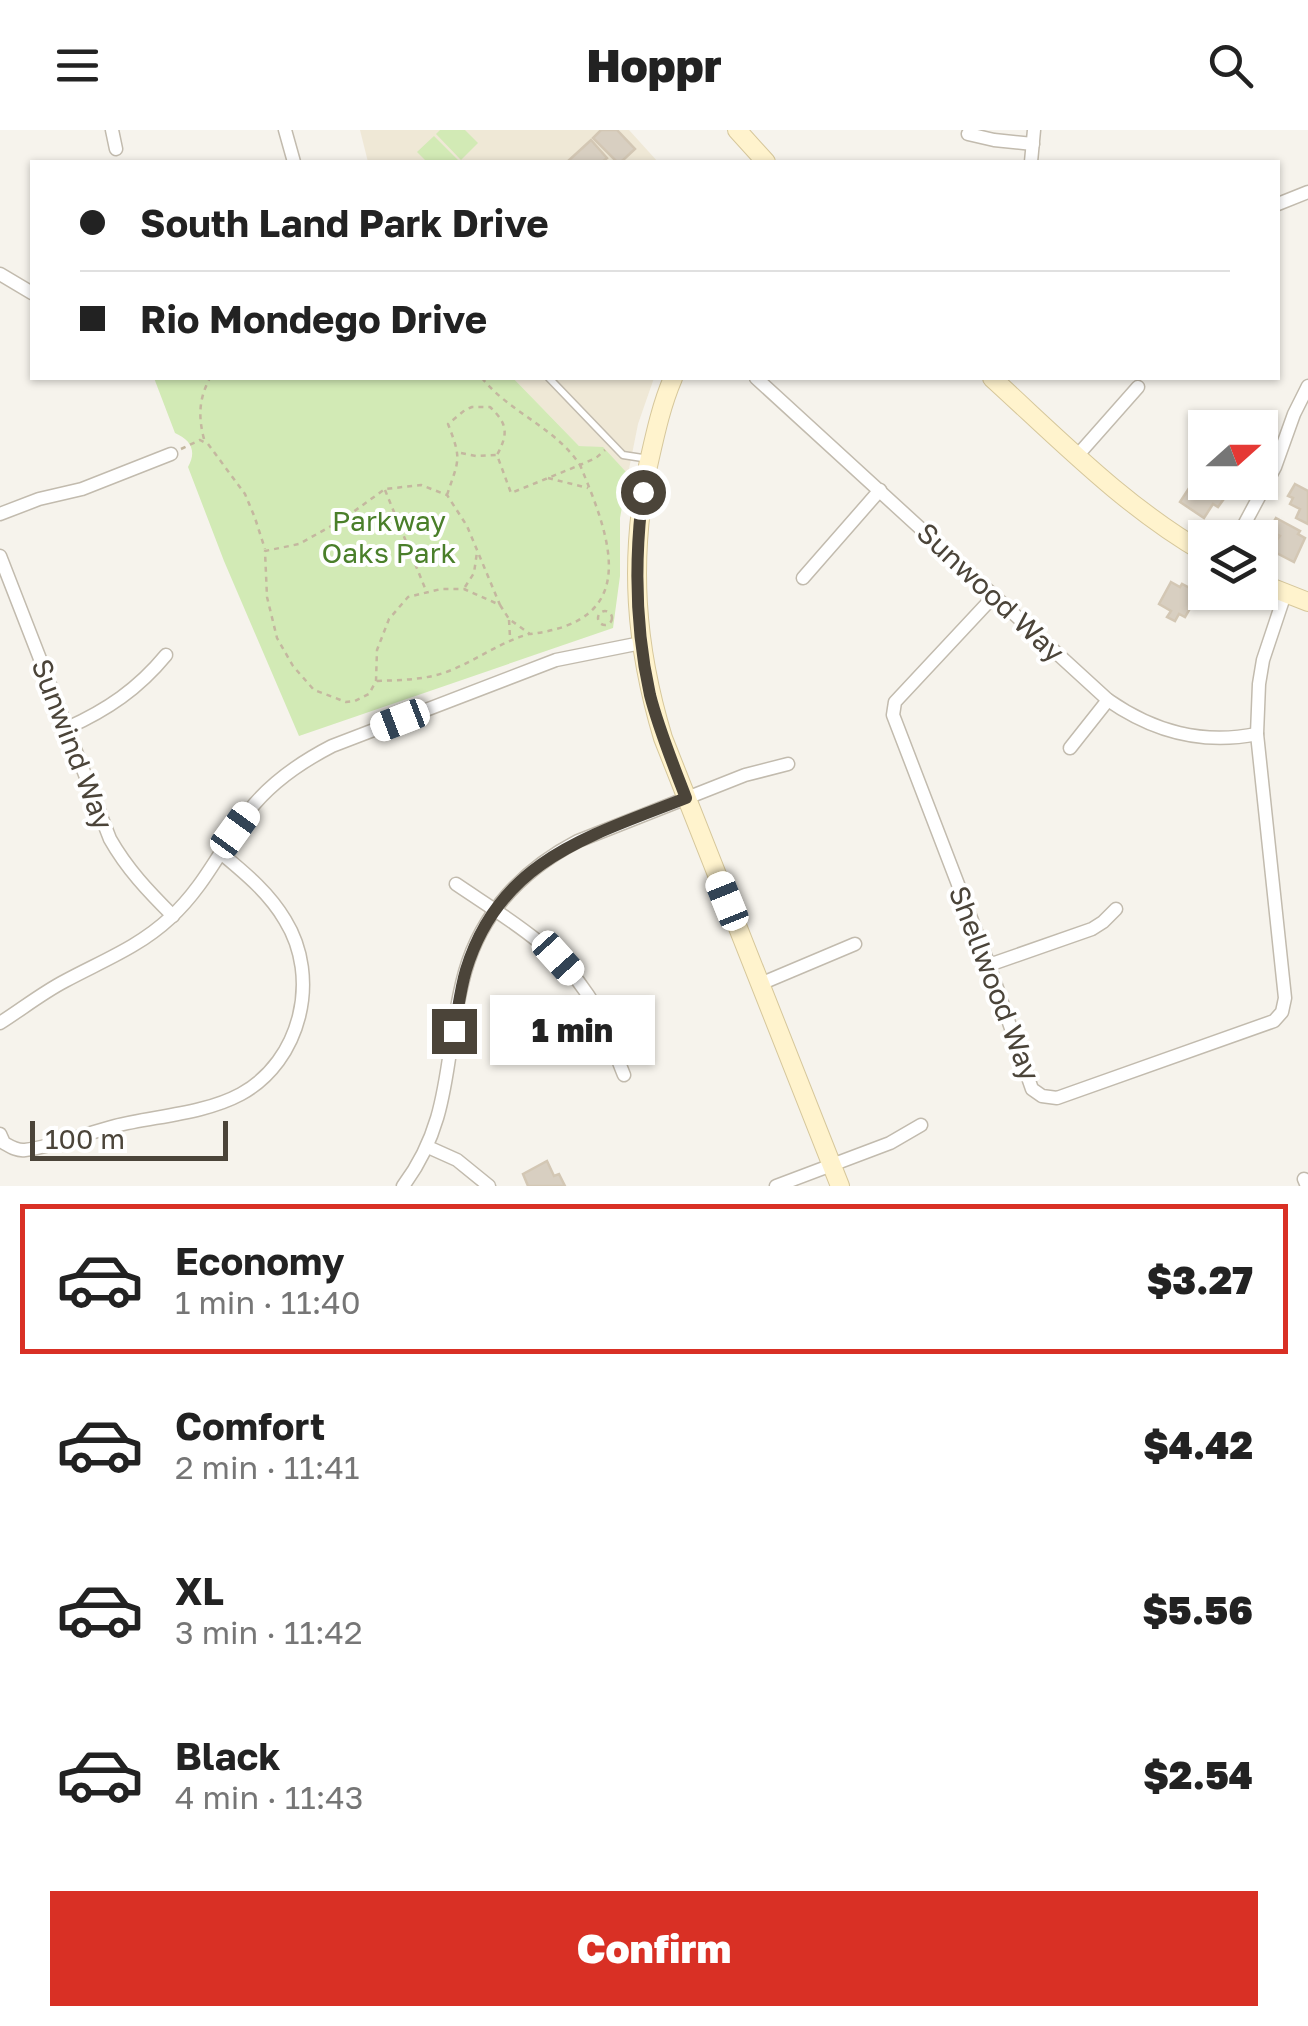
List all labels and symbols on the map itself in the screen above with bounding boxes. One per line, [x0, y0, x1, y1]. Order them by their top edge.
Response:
north arrow [1188, 410, 1278, 500]
route start [621, 470, 666, 515]
park label: Parkway Oaks Park [322, 504, 457, 569]
street label: Sunwood Way [911, 516, 1071, 669]
street label: Sunwind Way [25, 654, 121, 834]
car [367, 695, 433, 745]
car [205, 797, 265, 863]
car [702, 868, 752, 934]
street label: Shellwood Way [943, 881, 1047, 1085]
car [527, 926, 589, 990]
callout: 1 min [489, 996, 654, 1066]
route end [432, 1009, 477, 1054]
scale bar [30, 1116, 228, 1160]

